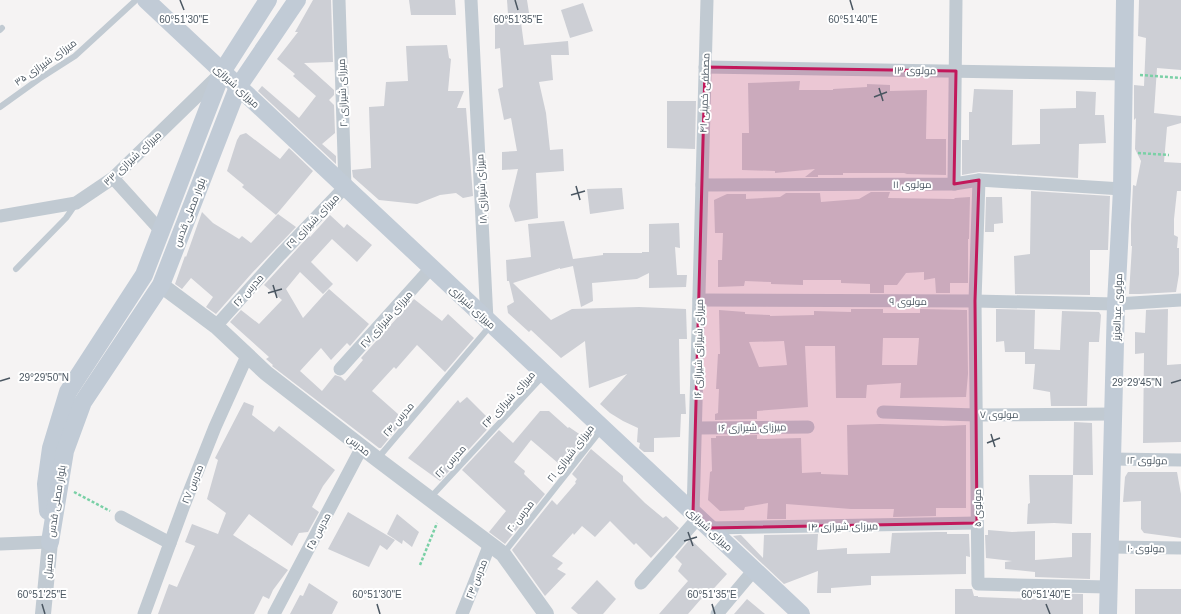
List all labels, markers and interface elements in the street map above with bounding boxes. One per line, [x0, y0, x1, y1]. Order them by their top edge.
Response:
text: 60°51'30"E [159, 14, 209, 25]
text: 60°51'35"E [493, 14, 543, 25]
text: 60°51'40"E [828, 14, 878, 25]
street label: میرزای شیرازی ۳۵ [12, 37, 79, 89]
street label: مصطفی خمینی ۴۱ [698, 53, 712, 133]
street label: میرزای شیرازی ۲۰ [336, 59, 350, 127]
street label: میرزای شیرازی [211, 63, 262, 111]
street label: مولوی ۱۳ [894, 65, 936, 77]
street label: میرزای شیرازی ۳۳ [101, 129, 164, 188]
street label: میرزای شیرازی ۱۸ [474, 154, 490, 224]
street label: بلوار مصلی قدس [171, 176, 209, 248]
street label: مولوی ۱۱ [893, 179, 931, 191]
street label: میرزای شیرازی ۲۹ [284, 192, 342, 251]
street label: مدرس ۲۶ [231, 272, 266, 309]
street label: مولوی عبدالعزیز [1111, 273, 1125, 342]
street label: میرزای شیرازی [447, 284, 498, 332]
street label: میرزای شیرازی ۲۷ [358, 289, 415, 351]
street label: مولوی ۹ [889, 296, 927, 308]
street label: میرزای شیرازی شیرازی ۱۶ [692, 299, 706, 399]
street label: میرزای شیرازی ۲۳ [480, 369, 538, 430]
text: 29°29'50"N [19, 372, 69, 383]
text: 29°29'45"N [1112, 377, 1162, 388]
street label: مدرس ۲۴ [381, 400, 417, 439]
street label: مولوی ۷ [980, 409, 1018, 421]
street label: میرزای شیرازی ۱۶ [718, 421, 786, 435]
street label: میرزای شیرازی ۲۱ [545, 423, 597, 485]
street label: مدرس [344, 433, 372, 459]
street label: مدرس ۲۲ [433, 443, 469, 480]
street label: مولوی ۱۲ [1126, 455, 1168, 467]
street label: مدرس ۲۷ [180, 463, 206, 506]
street label: بلوار مصلی قدس [45, 464, 69, 538]
street label: مولوی ۵ [972, 489, 984, 527]
street label: مدرس ۲۰ [505, 498, 537, 535]
street label: میرزای شیرازی [684, 506, 735, 554]
street label: مدرس ۲۵ [304, 511, 334, 552]
street label: میرزای شیرازی ۱۴ [808, 520, 878, 534]
street label: مولوی ۱۰ [1127, 543, 1165, 555]
street label: مسیل [42, 553, 56, 579]
street label: مدرس ۲۳ [464, 558, 490, 601]
text: 60°51'25"E [17, 589, 67, 600]
text: 60°51'30"E [352, 589, 402, 600]
text: 60°51'35"E [687, 589, 737, 600]
text: 60°51'40"E [1021, 589, 1071, 600]

